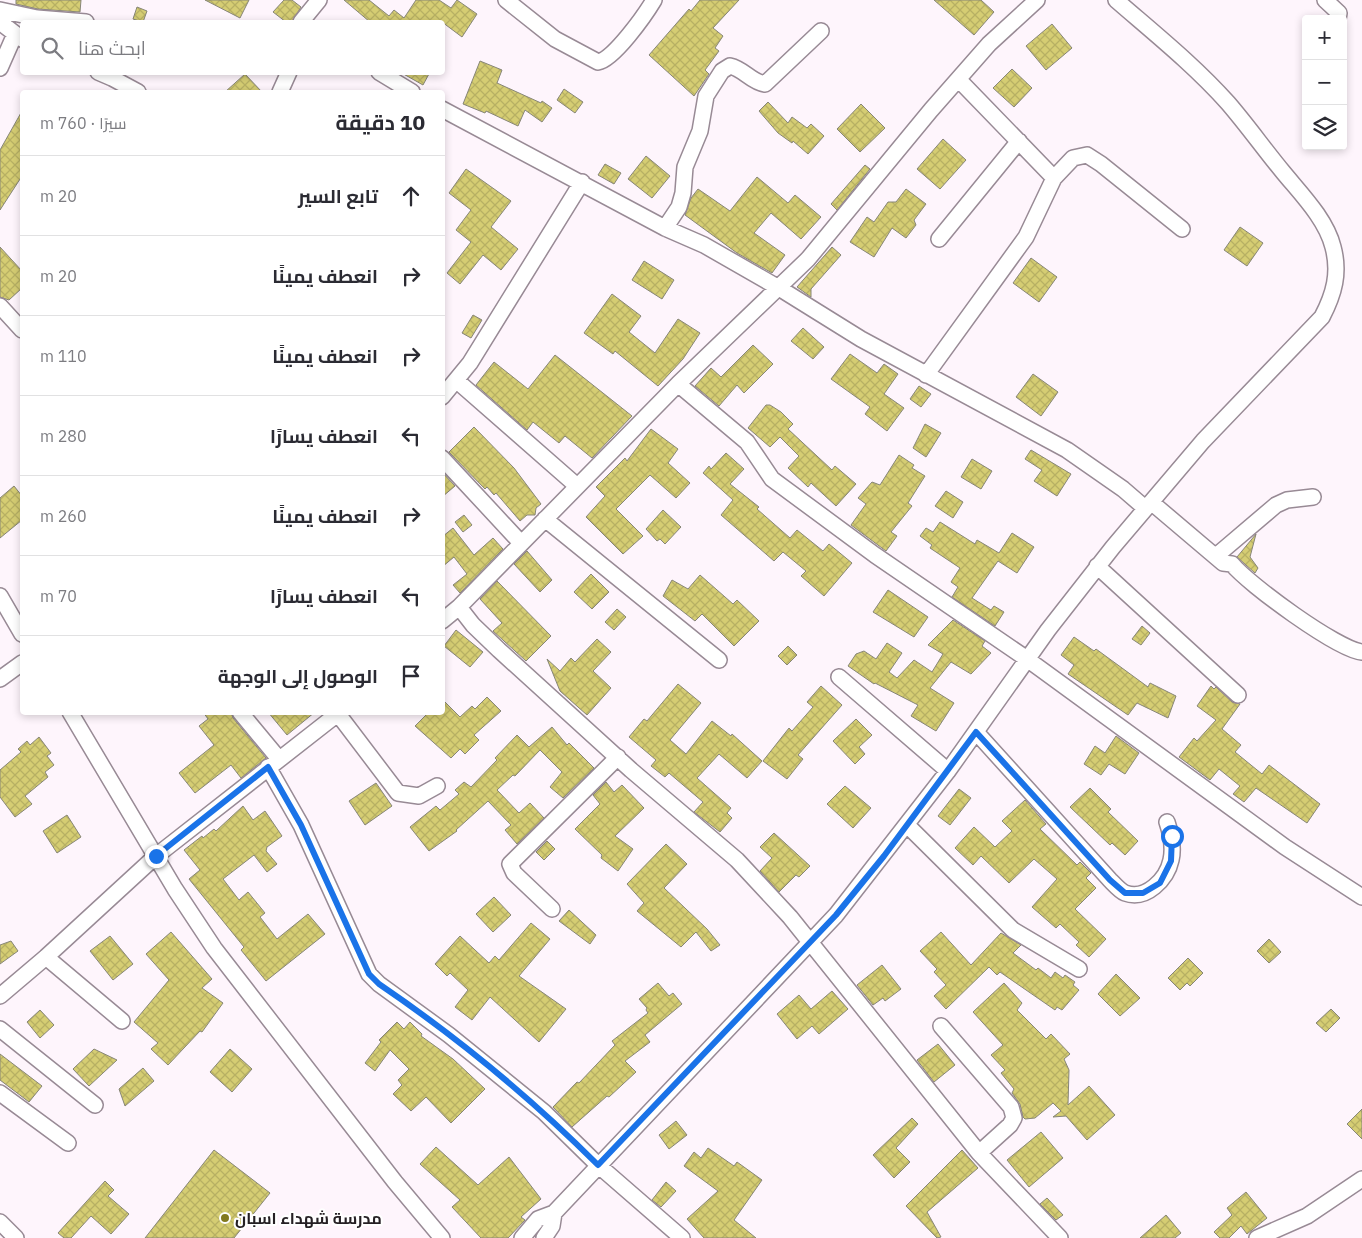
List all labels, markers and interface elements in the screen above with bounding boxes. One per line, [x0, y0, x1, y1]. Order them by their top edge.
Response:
map controls [1302, 15, 1347, 150]
button: + [1302, 15, 1347, 60]
search box [20, 20, 445, 75]
icon: search [38, 34, 66, 62]
text: ابحث هنا [78, 36, 146, 60]
button: − [1302, 60, 1347, 105]
button: layers [1302, 105, 1347, 150]
text: 10 دقيقة [335, 108, 425, 136]
text: سيرًا · 760 m [40, 113, 126, 133]
icon: ahead [397, 182, 425, 210]
text: تابع السير [298, 184, 378, 208]
text: 20 m [40, 186, 77, 206]
icon: right [397, 262, 425, 290]
text: انعطف يمينًا [272, 264, 378, 288]
text: 20 m [40, 266, 77, 286]
icon: right [397, 342, 425, 370]
text: انعطف يمينًا [272, 344, 378, 368]
text: 110 m [40, 346, 87, 366]
icon: left [397, 422, 425, 450]
text: انعطف يسارًا [270, 424, 378, 448]
text: 280 m [40, 426, 87, 446]
icon: right [397, 502, 425, 530]
text: انعطف يمينًا [272, 504, 378, 528]
text: 260 m [40, 506, 87, 526]
icon: left [397, 582, 425, 610]
text: انعطف يسارًا [270, 584, 378, 608]
text: 70 m [40, 586, 77, 606]
icon: arrive [397, 662, 425, 690]
text: الوصول إلى الوجهة [218, 664, 378, 688]
route start [1161, 825, 1184, 848]
route end [145, 845, 168, 868]
place label: مدرسة شهداء اسبان [235, 1208, 382, 1228]
marker: مدرسة شهداء اسبان [219, 1212, 231, 1224]

